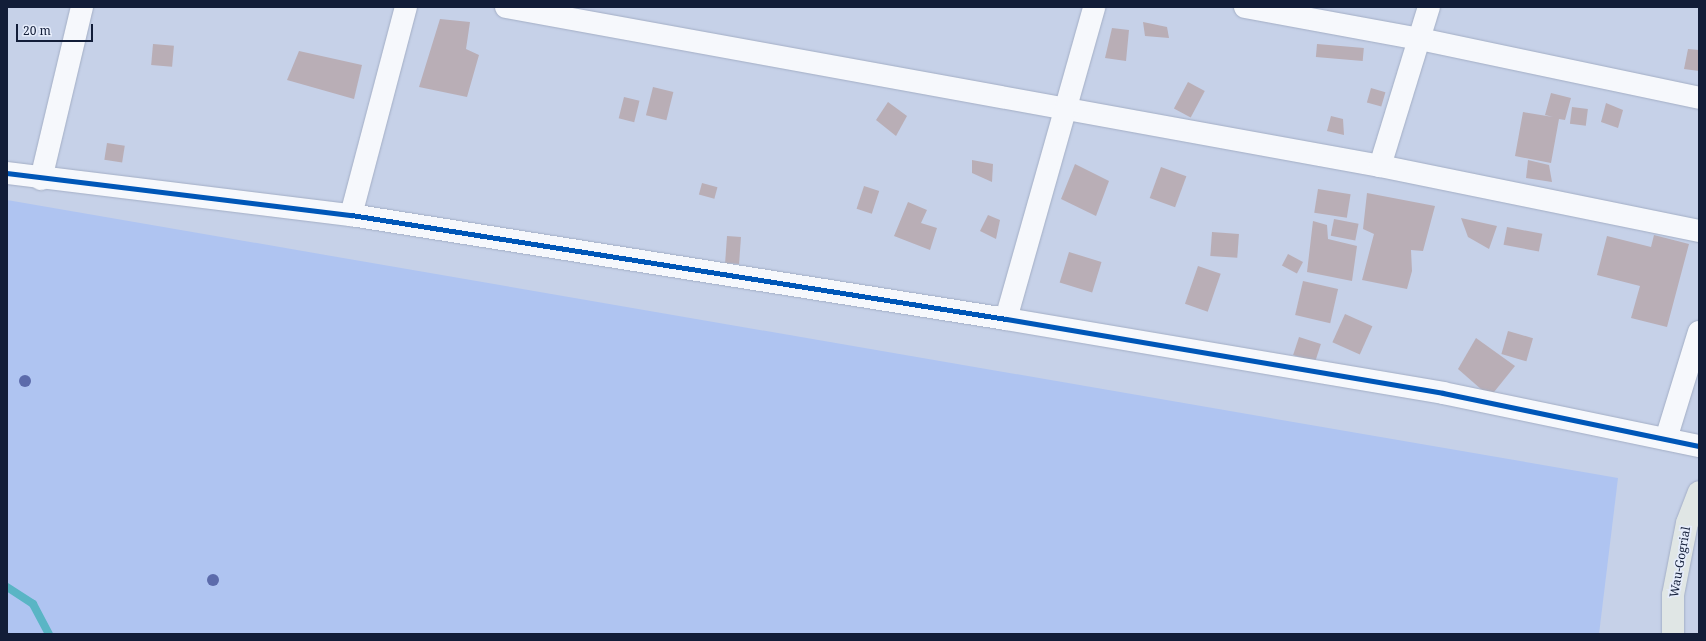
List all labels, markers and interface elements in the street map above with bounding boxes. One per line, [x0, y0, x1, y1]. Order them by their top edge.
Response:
scale bar [18, 16, 95, 42]
text: 20 m [23, 22, 51, 39]
street label: Wau-Gogrial [1667, 525, 1693, 599]

